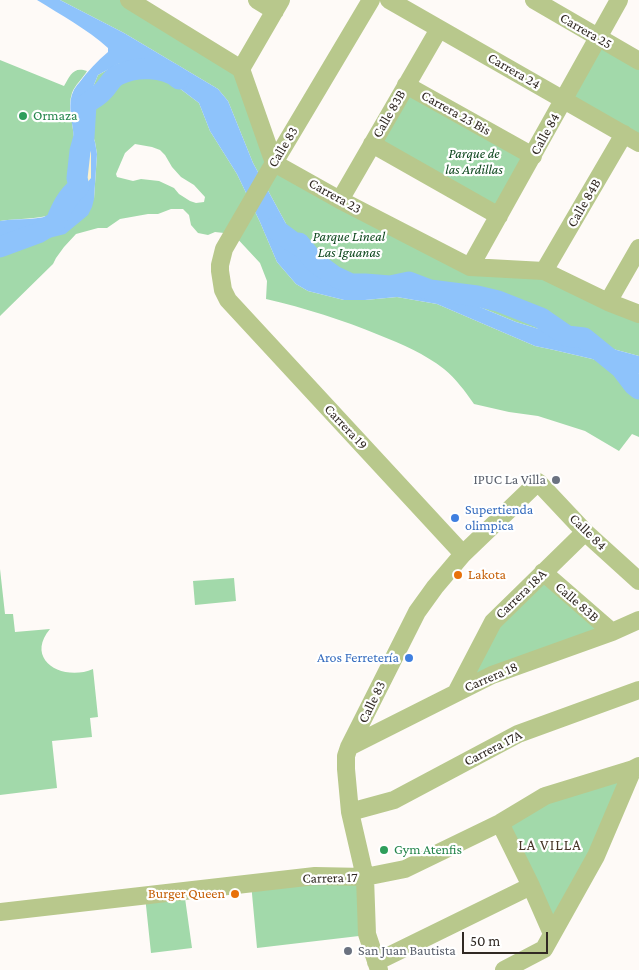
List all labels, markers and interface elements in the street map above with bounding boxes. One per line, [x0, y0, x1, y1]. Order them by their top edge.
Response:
street label: Carrera 25 [557, 9, 615, 53]
street label: Carrera 24 [485, 49, 543, 93]
street label: Calle 83B [369, 87, 409, 141]
street label: Carrera 23 Bis [418, 87, 494, 139]
place label: Ormaza [33, 108, 78, 124]
marker: Ormaza [17, 110, 29, 122]
street label: Calle 84 [527, 110, 563, 158]
street label: Calle 83 [264, 124, 302, 170]
park label: Parque de las Ardillas [445, 146, 503, 178]
street label: Carrera 23 [306, 175, 364, 217]
street label: Calle 84B [563, 176, 605, 230]
park label: Parque Lineal Las Iguanas [313, 229, 385, 262]
street label: Carrera 19 [321, 401, 371, 453]
place label: IPUC La Villa [473, 472, 546, 488]
marker: IPUC La Villa [550, 474, 562, 486]
place label: Supertienda olimpica [465, 502, 533, 534]
street label: Calle 84 [566, 510, 610, 554]
marker: Supertienda olimpica [449, 512, 461, 524]
street label: Carrera 18A [492, 566, 550, 622]
place label: Lakota [468, 567, 506, 583]
marker: Lakota [452, 569, 464, 581]
street label: Calle 83B [552, 578, 602, 626]
place label: Aros Ferretería [317, 650, 399, 666]
marker: Aros Ferretería [403, 652, 415, 664]
street label: Carrera 18 [462, 658, 520, 696]
street label: Calle 83 [355, 678, 389, 726]
street label: Carrera 17A [461, 726, 525, 770]
district label: LA VILLA [517, 836, 583, 854]
place label: Gym Atenfis [394, 842, 462, 858]
marker: Gym Atenfis [378, 844, 390, 856]
street label: Carrera 17 [302, 869, 358, 887]
place label: Burger Queen [148, 886, 225, 902]
marker: Burger Queen [229, 888, 241, 900]
scale bar [464, 922, 550, 954]
text: 50 m [470, 933, 500, 949]
place label: San Juan Bautista [358, 943, 456, 959]
marker: San Juan Bautista [342, 945, 354, 957]

